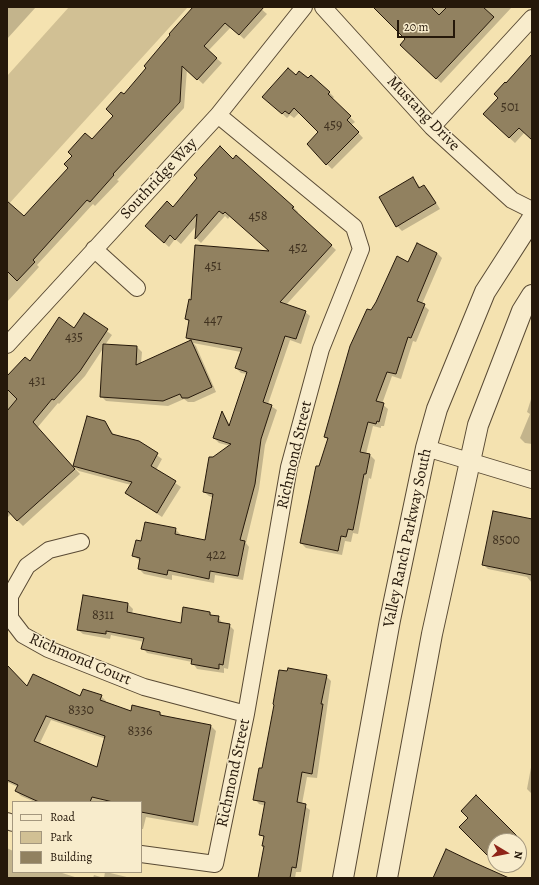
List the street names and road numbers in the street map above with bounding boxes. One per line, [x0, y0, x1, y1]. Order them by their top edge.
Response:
street label: Mustang Drive [382, 72, 464, 156]
street label: Southridge Way [116, 134, 202, 224]
street label: Richmond Street [273, 399, 317, 511]
street label: Valley Ranch Parkway South [380, 447, 436, 629]
street label: Richmond Court [26, 630, 134, 690]
street label: Richmond Street [213, 717, 255, 829]

